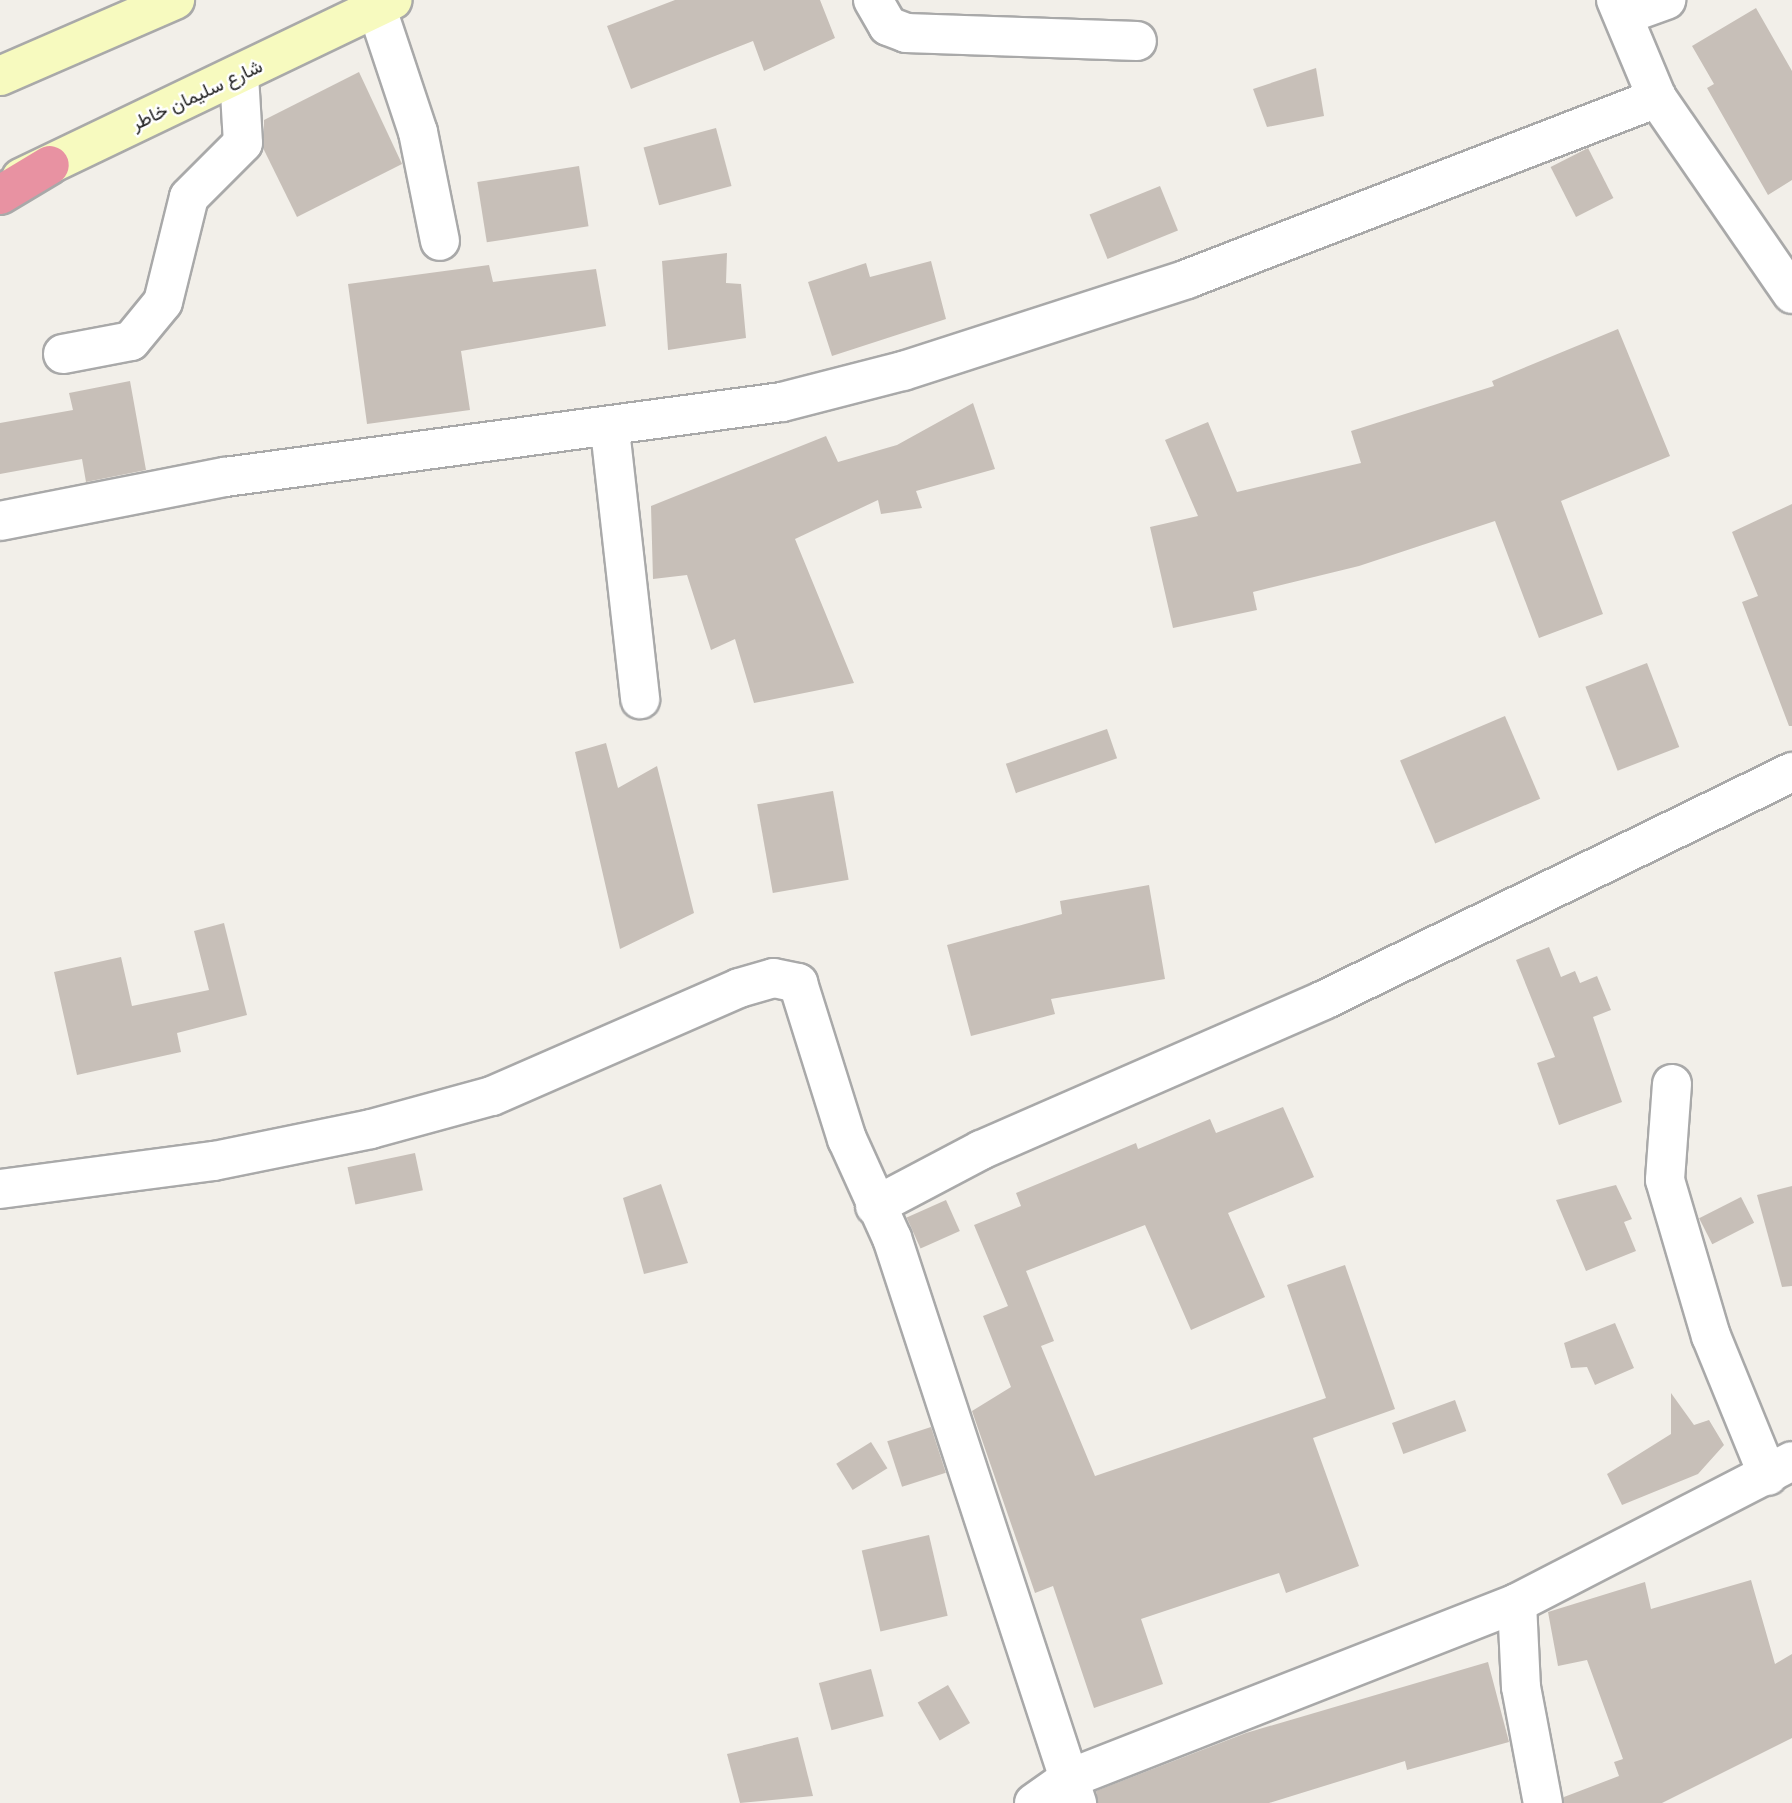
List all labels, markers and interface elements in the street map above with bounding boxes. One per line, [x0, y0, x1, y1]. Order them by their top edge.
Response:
street label: شارع سليمان خاطر [128, 55, 266, 135]

